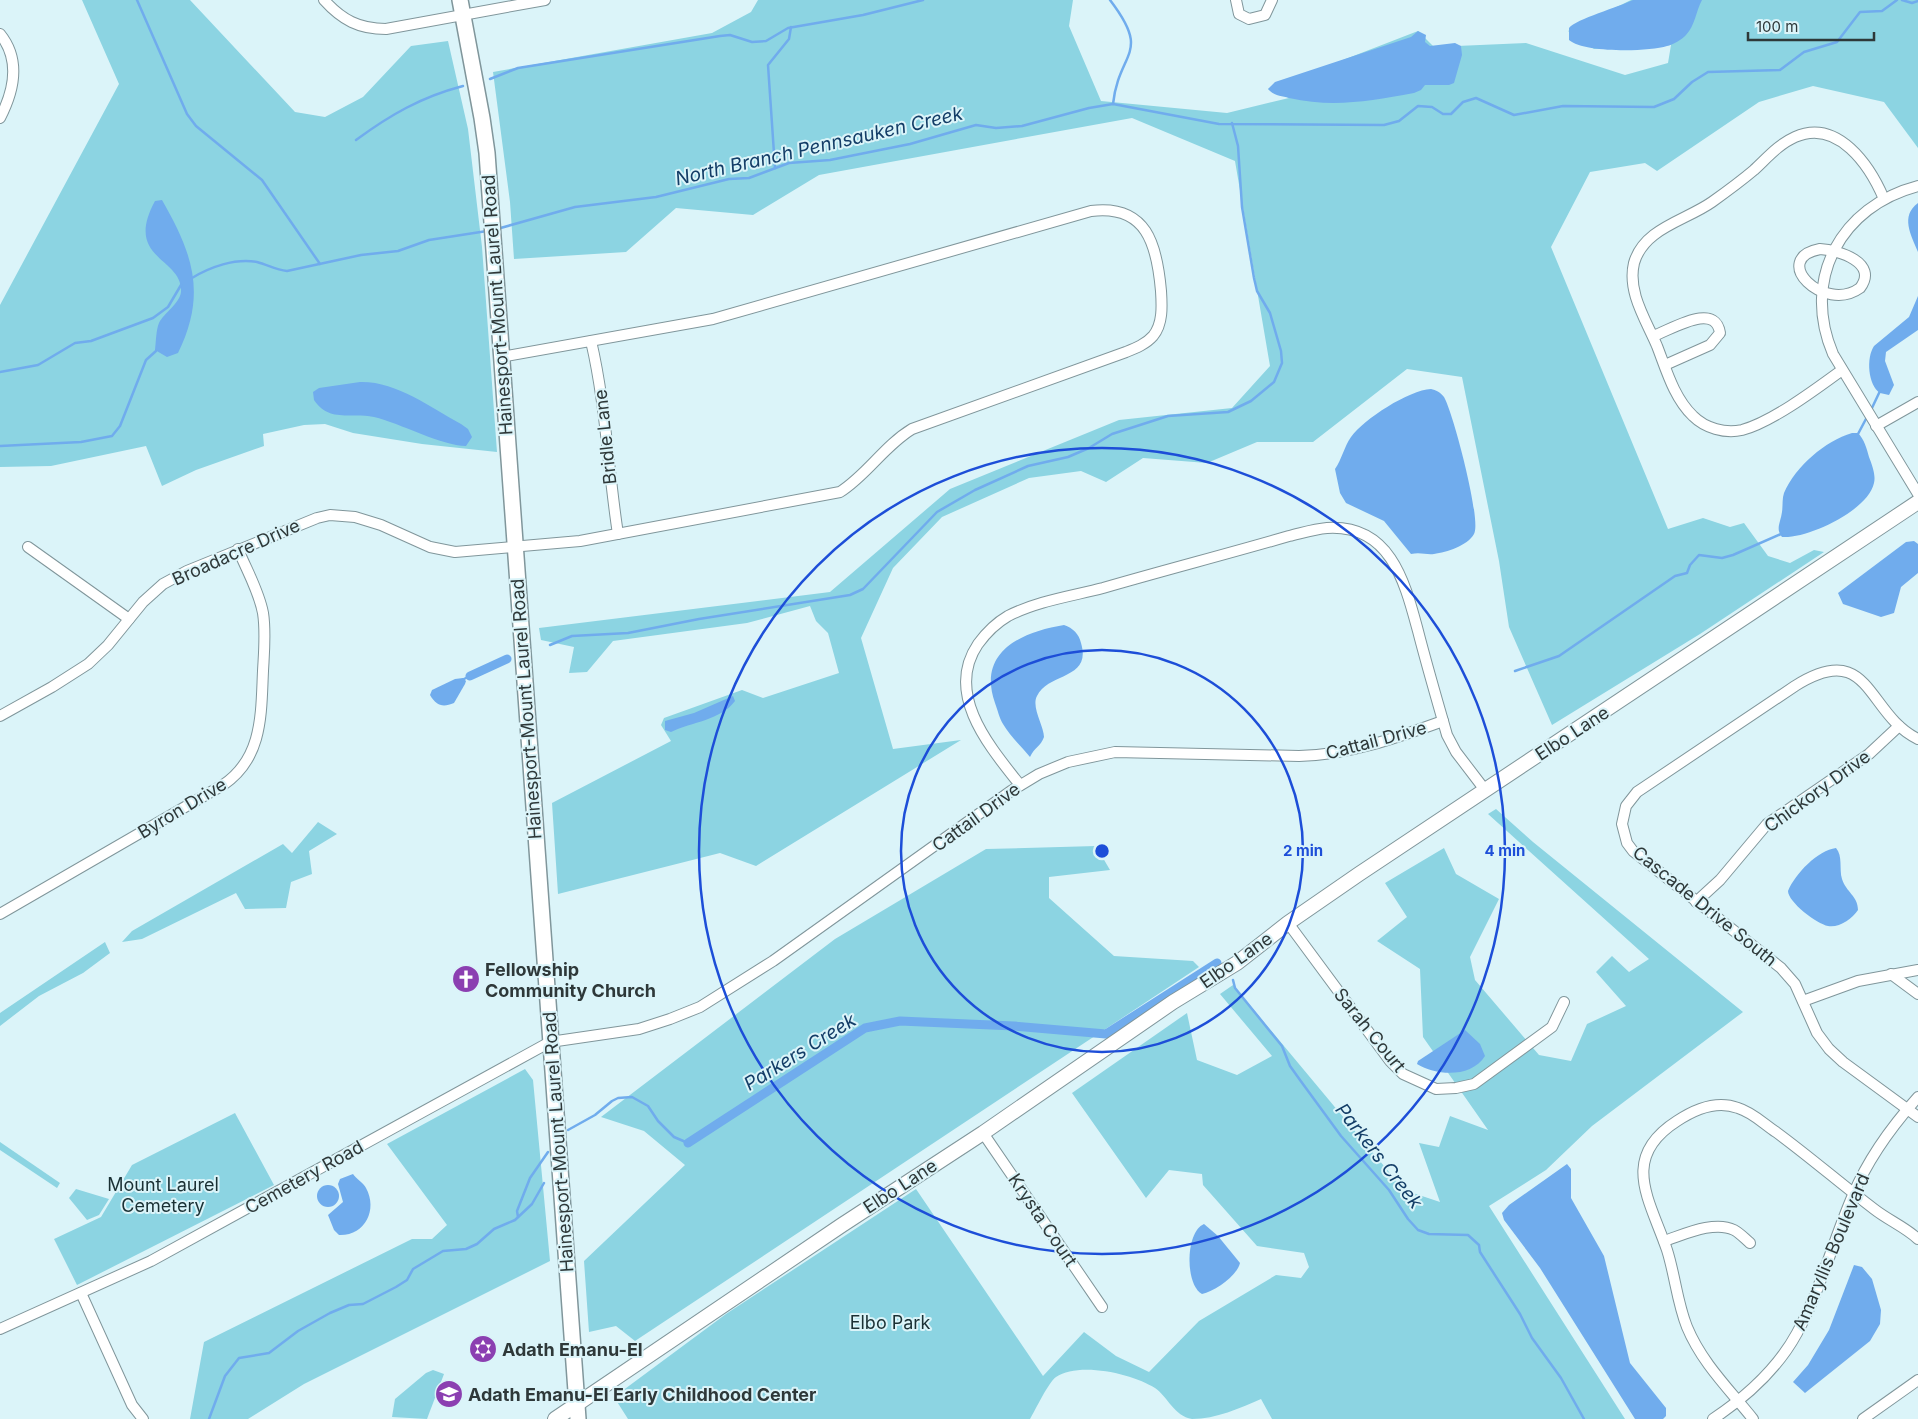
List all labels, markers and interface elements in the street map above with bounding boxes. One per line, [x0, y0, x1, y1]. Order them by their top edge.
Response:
scale bar [1748, 10, 1874, 42]
text: 100 m [1756, 17, 1798, 36]
water label: North Branch Pennsauken Creek [673, 102, 966, 190]
street label: Hainesport-Mount Laurel Road [477, 174, 517, 436]
street label: Bridle Lane [590, 388, 620, 486]
street label: Broadacre Drive [169, 514, 303, 590]
street label: Hainesport-Mount Laurel Road [506, 578, 546, 840]
street label: Elbo Lane [1531, 701, 1613, 765]
street label: Cattail Drive [1323, 716, 1429, 764]
street label: Chickory Drive [1760, 746, 1874, 836]
street label: Byron Drive [134, 773, 230, 843]
street label: Cattail Drive [928, 778, 1024, 856]
text: 2 min [1283, 841, 1323, 860]
text: 4 min [1485, 841, 1525, 860]
street label: Cascade Drive South [1629, 841, 1781, 971]
centre of rings [1093, 842, 1111, 860]
street label: Elbo Lane [1196, 927, 1276, 993]
place label: Fellowship Community Church [485, 959, 656, 1001]
church icon: Fellowship Community Church [451, 964, 481, 994]
street label: Sarah Court [1330, 984, 1410, 1076]
water label: Parkers Creek [740, 1008, 861, 1096]
street label: Hainesport-Mount Laurel Road [538, 1011, 578, 1273]
water label: Parkers Creek [1331, 1099, 1428, 1214]
street label: Cemetery Road [241, 1136, 367, 1218]
street label: Elbo Lane [859, 1154, 941, 1218]
street label: Krysta Court [1004, 1170, 1082, 1270]
street label: Amaryllis Boulevard [1788, 1170, 1874, 1334]
park label: Mount Laurel Cemetery [107, 1174, 219, 1216]
park label: Elbo Park [850, 1312, 930, 1333]
synagogue icon: Adath Emanu-El [468, 1334, 498, 1364]
place label: Adath Emanu-El [502, 1339, 643, 1360]
school or university icon: Adath Emanu-El Early Childhood Center [434, 1379, 464, 1409]
place label: Adath Emanu-El Early Childhood Center [468, 1384, 816, 1405]

